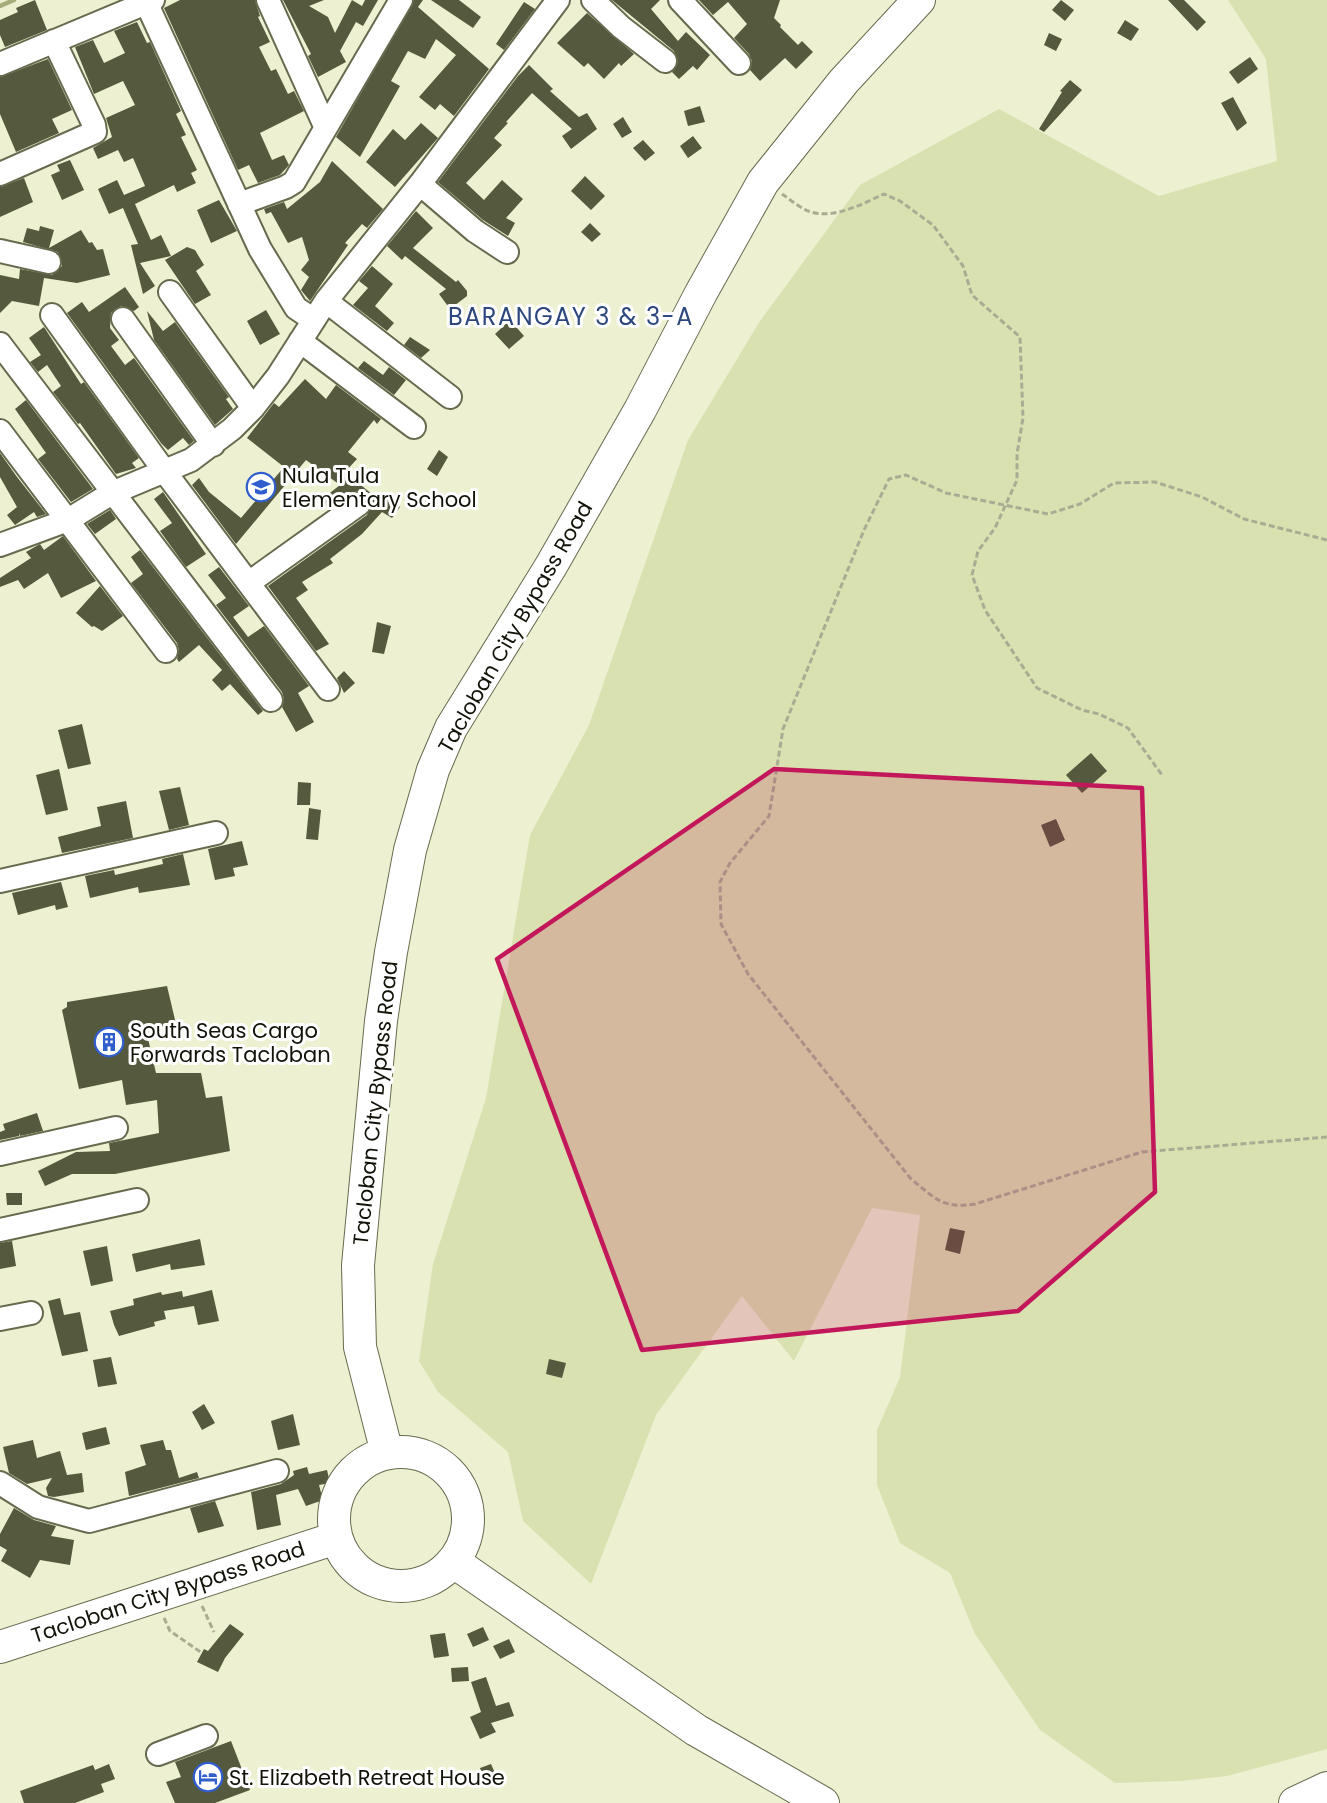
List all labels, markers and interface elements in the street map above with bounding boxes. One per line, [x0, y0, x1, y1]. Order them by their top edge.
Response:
district label: BARANGAY 3 & 3-A [448, 300, 694, 333]
place label: Nula Tula Elementary School [282, 461, 477, 514]
school or university icon: Nula Tula Elementary School [245, 471, 277, 503]
street label: Tacloban City Bypass Road [431, 496, 599, 758]
street label: Tacloban City Bypass Road [346, 959, 404, 1247]
place label: South Seas Cargo Forwards Tacloban [130, 1016, 331, 1069]
building icon: South Seas Cargo Forwards Tacloban [93, 1026, 125, 1058]
street label: Tacloban City Bypass Road [28, 1534, 308, 1650]
hotel icon: St. Elizabeth Retreat House [192, 1761, 224, 1793]
place label: St. Elizabeth Retreat House [229, 1763, 505, 1792]

